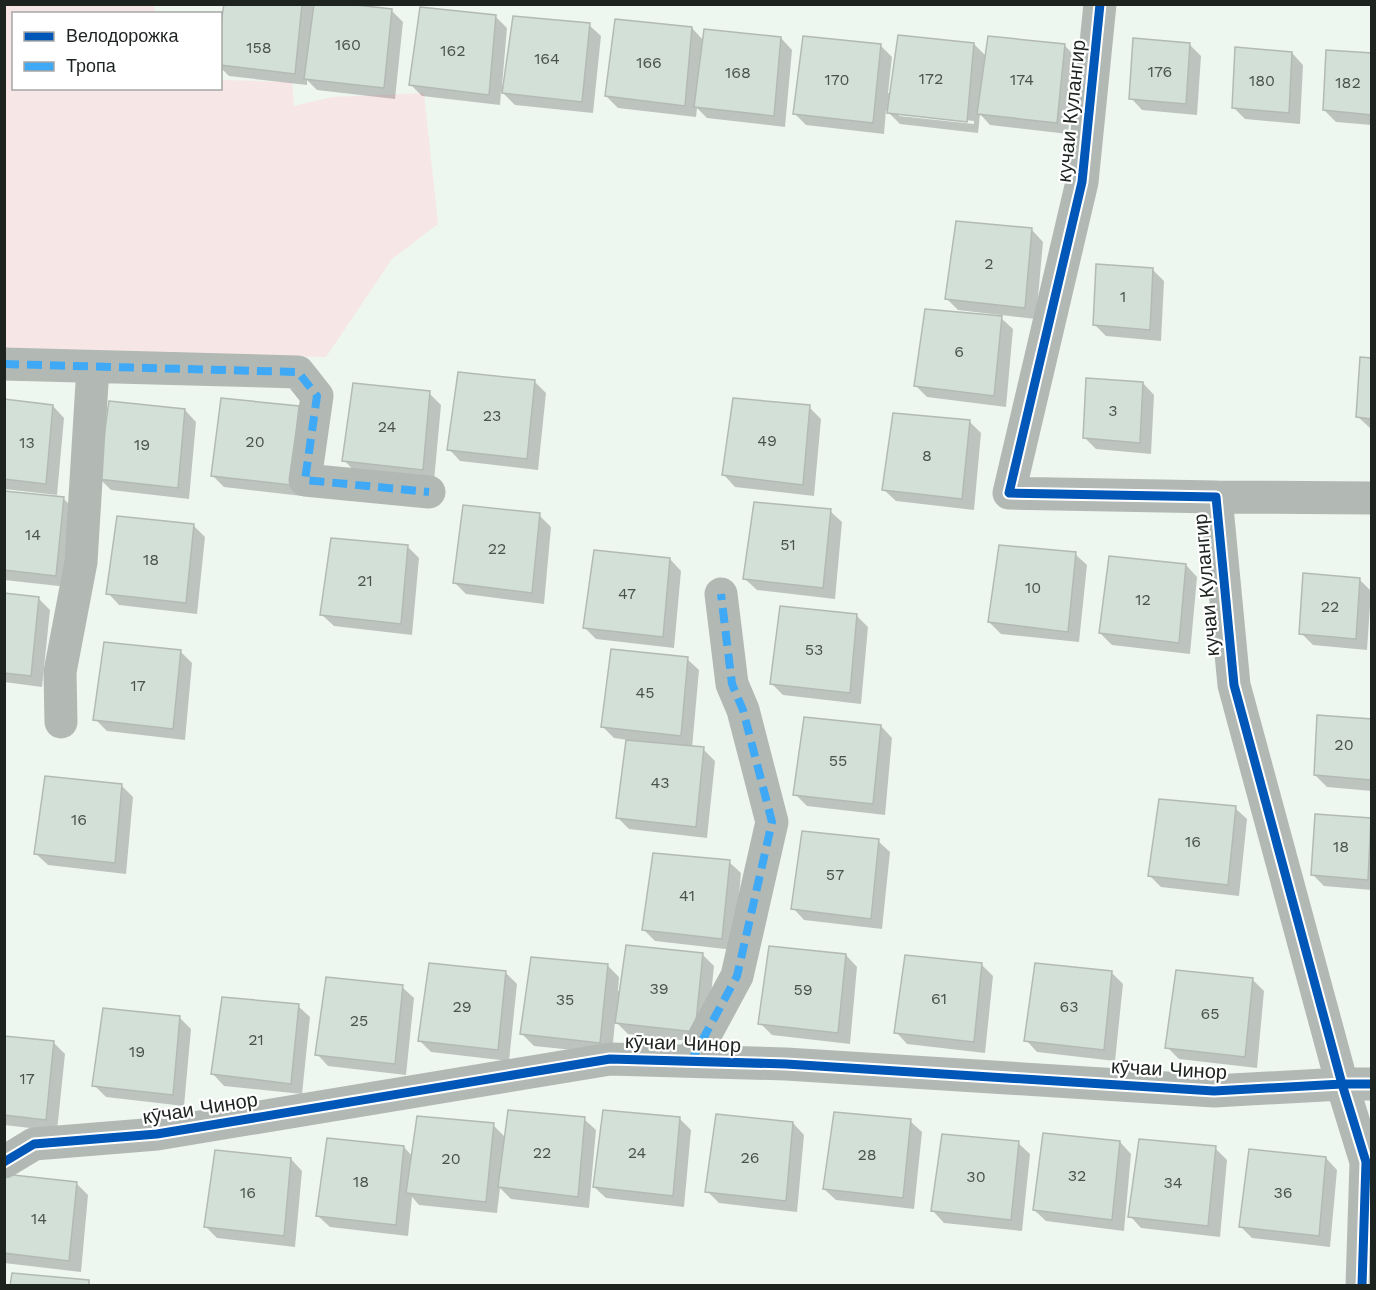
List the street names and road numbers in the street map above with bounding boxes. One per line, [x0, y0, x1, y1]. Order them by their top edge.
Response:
street label: кучаи Кулангир [1052, 39, 1090, 183]
street label: кучаи Кулангир [1188, 513, 1224, 657]
street label: кӯчаи Чинор [625, 1029, 741, 1057]
street label: кӯчаи Чинор [1110, 1054, 1228, 1084]
street label: кӯчаи Чинор [141, 1087, 259, 1129]

